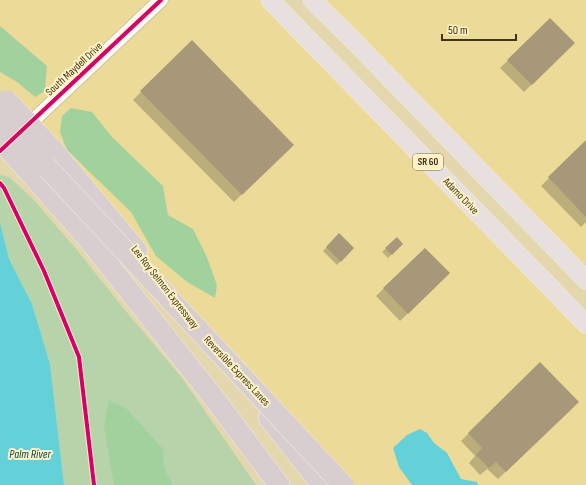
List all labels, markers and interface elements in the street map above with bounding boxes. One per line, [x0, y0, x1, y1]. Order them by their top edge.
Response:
scale bar [442, 16, 516, 42]
text: 50 m [448, 23, 468, 38]
street label: South Maydell Drive [43, 39, 105, 99]
road number: SR 60 [413, 154, 443, 170]
street label: Adamo Drive [440, 174, 482, 217]
street label: Lee Roy Selmon Expressway [128, 243, 202, 332]
street label: Reversible Express Lanes [201, 333, 273, 409]
water label: Palm River [9, 447, 51, 462]

